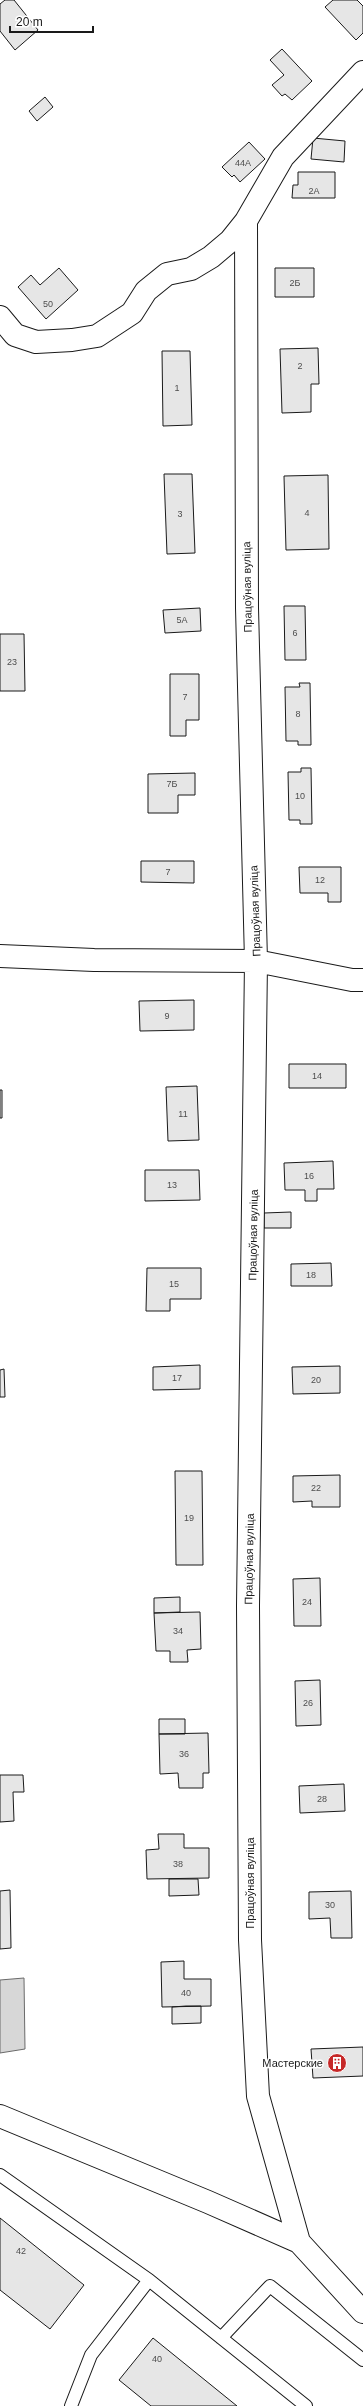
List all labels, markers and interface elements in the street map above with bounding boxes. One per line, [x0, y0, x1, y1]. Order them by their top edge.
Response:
scale bar [10, 8, 93, 34]
text: 20 m [16, 15, 43, 29]
house number: 44А [235, 158, 251, 168]
house number: 2А [308, 186, 320, 196]
house number: 2Б [290, 278, 301, 288]
house number: 50 [43, 299, 53, 309]
house number: 2 [297, 361, 303, 371]
house number: 1 [174, 383, 180, 393]
house number: 4 [304, 508, 310, 518]
house number: 3 [177, 509, 183, 519]
street label: Працоўная вуліца [240, 540, 254, 633]
house number: 5А [176, 615, 188, 625]
house number: 6 [292, 628, 298, 638]
house number: 23 [7, 657, 17, 667]
house number: 7 [182, 692, 188, 702]
house number: 8 [295, 709, 301, 719]
house number: 7Б [167, 779, 178, 789]
house number: 10 [295, 791, 305, 801]
street label: Працоўная вуліца [247, 864, 263, 957]
house number: 7 [165, 867, 171, 877]
house number: 12 [315, 875, 325, 885]
house number: 9 [164, 1011, 170, 1021]
house number: 14 [312, 1071, 322, 1081]
house number: 11 [178, 1109, 188, 1119]
house number: 16 [304, 1171, 314, 1181]
house number: 13 [167, 1180, 177, 1190]
street label: Працоўная вуліца [246, 1188, 260, 1281]
house number: 18 [306, 1270, 316, 1280]
house number: 15 [169, 1279, 179, 1289]
house number: 17 [172, 1373, 182, 1383]
house number: 20 [311, 1375, 321, 1385]
house number: 22 [311, 1483, 321, 1493]
street label: Працоўная вуліца [242, 1512, 256, 1605]
house number: 19 [184, 1513, 194, 1523]
house number: 24 [302, 1597, 312, 1607]
house number: 34 [173, 1626, 183, 1636]
house number: 26 [303, 1698, 313, 1708]
house number: 36 [179, 1749, 189, 1759]
house number: 28 [317, 1794, 327, 1804]
street label: Працоўная вуліца [244, 1836, 256, 1929]
house number: 38 [173, 1859, 183, 1869]
house number: 30 [325, 1900, 335, 1910]
house number: 40 [181, 1988, 191, 1998]
building icon: Мастерские [326, 2052, 348, 2074]
place label: Мастерские [262, 2057, 323, 2069]
house number: 42 [16, 2246, 26, 2256]
house number: 40 [152, 2354, 162, 2364]

